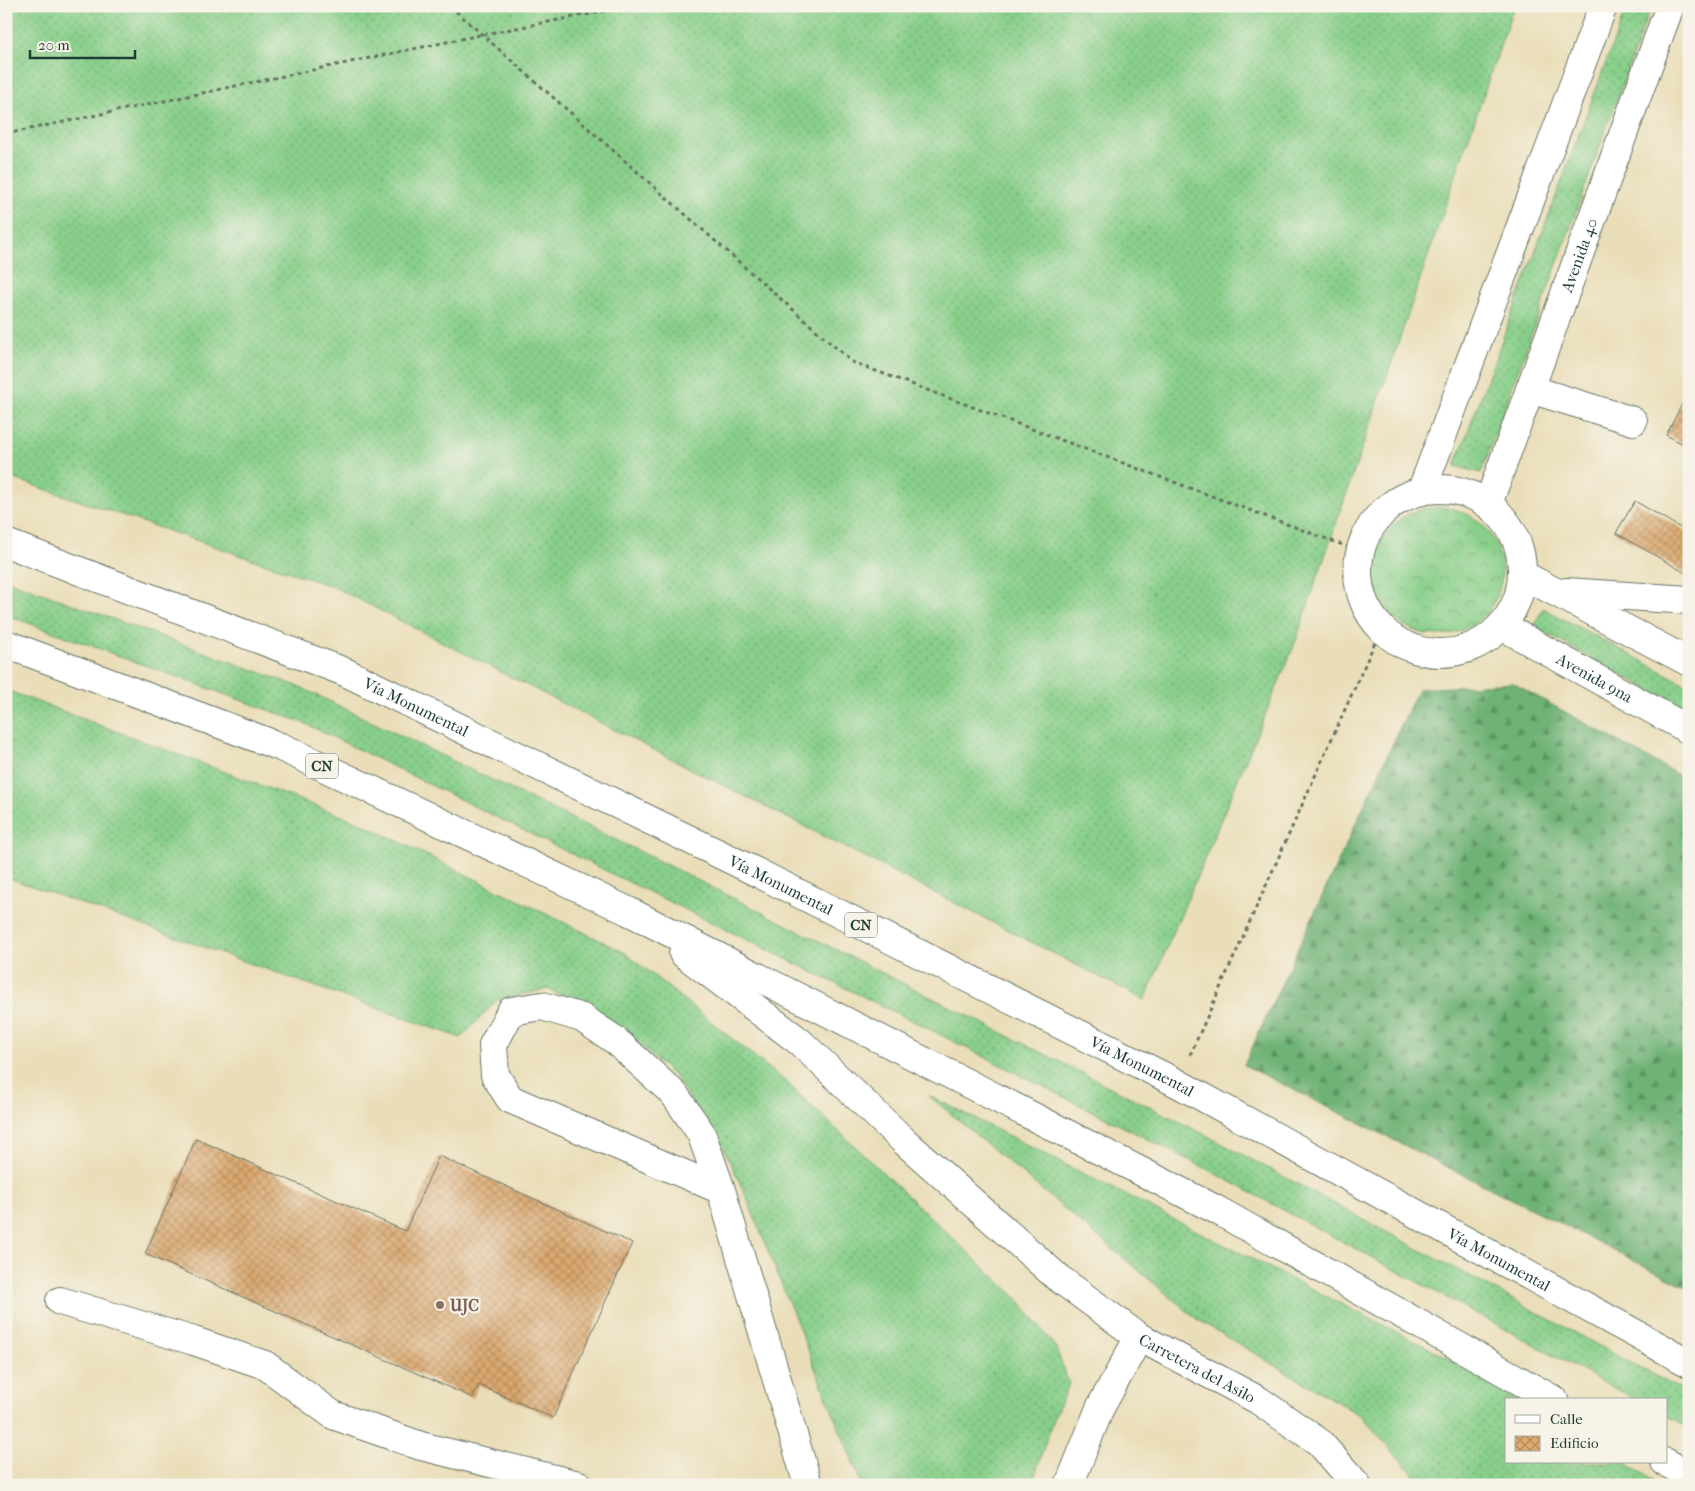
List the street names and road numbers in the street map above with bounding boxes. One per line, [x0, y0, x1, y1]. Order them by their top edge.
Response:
street label: Avenida 40 [1557, 216, 1602, 296]
street label: Avenida 9na [1552, 649, 1636, 707]
street label: Vía Monumental [360, 673, 472, 741]
road number: CN [306, 754, 338, 778]
street label: Vía Monumental [725, 851, 837, 919]
road number: CN [845, 912, 877, 938]
street label: Vía Monumental [1086, 1032, 1198, 1101]
street label: Vía Monumental [1443, 1223, 1554, 1296]
street label: Carretera del Asilo [1136, 1330, 1258, 1407]

